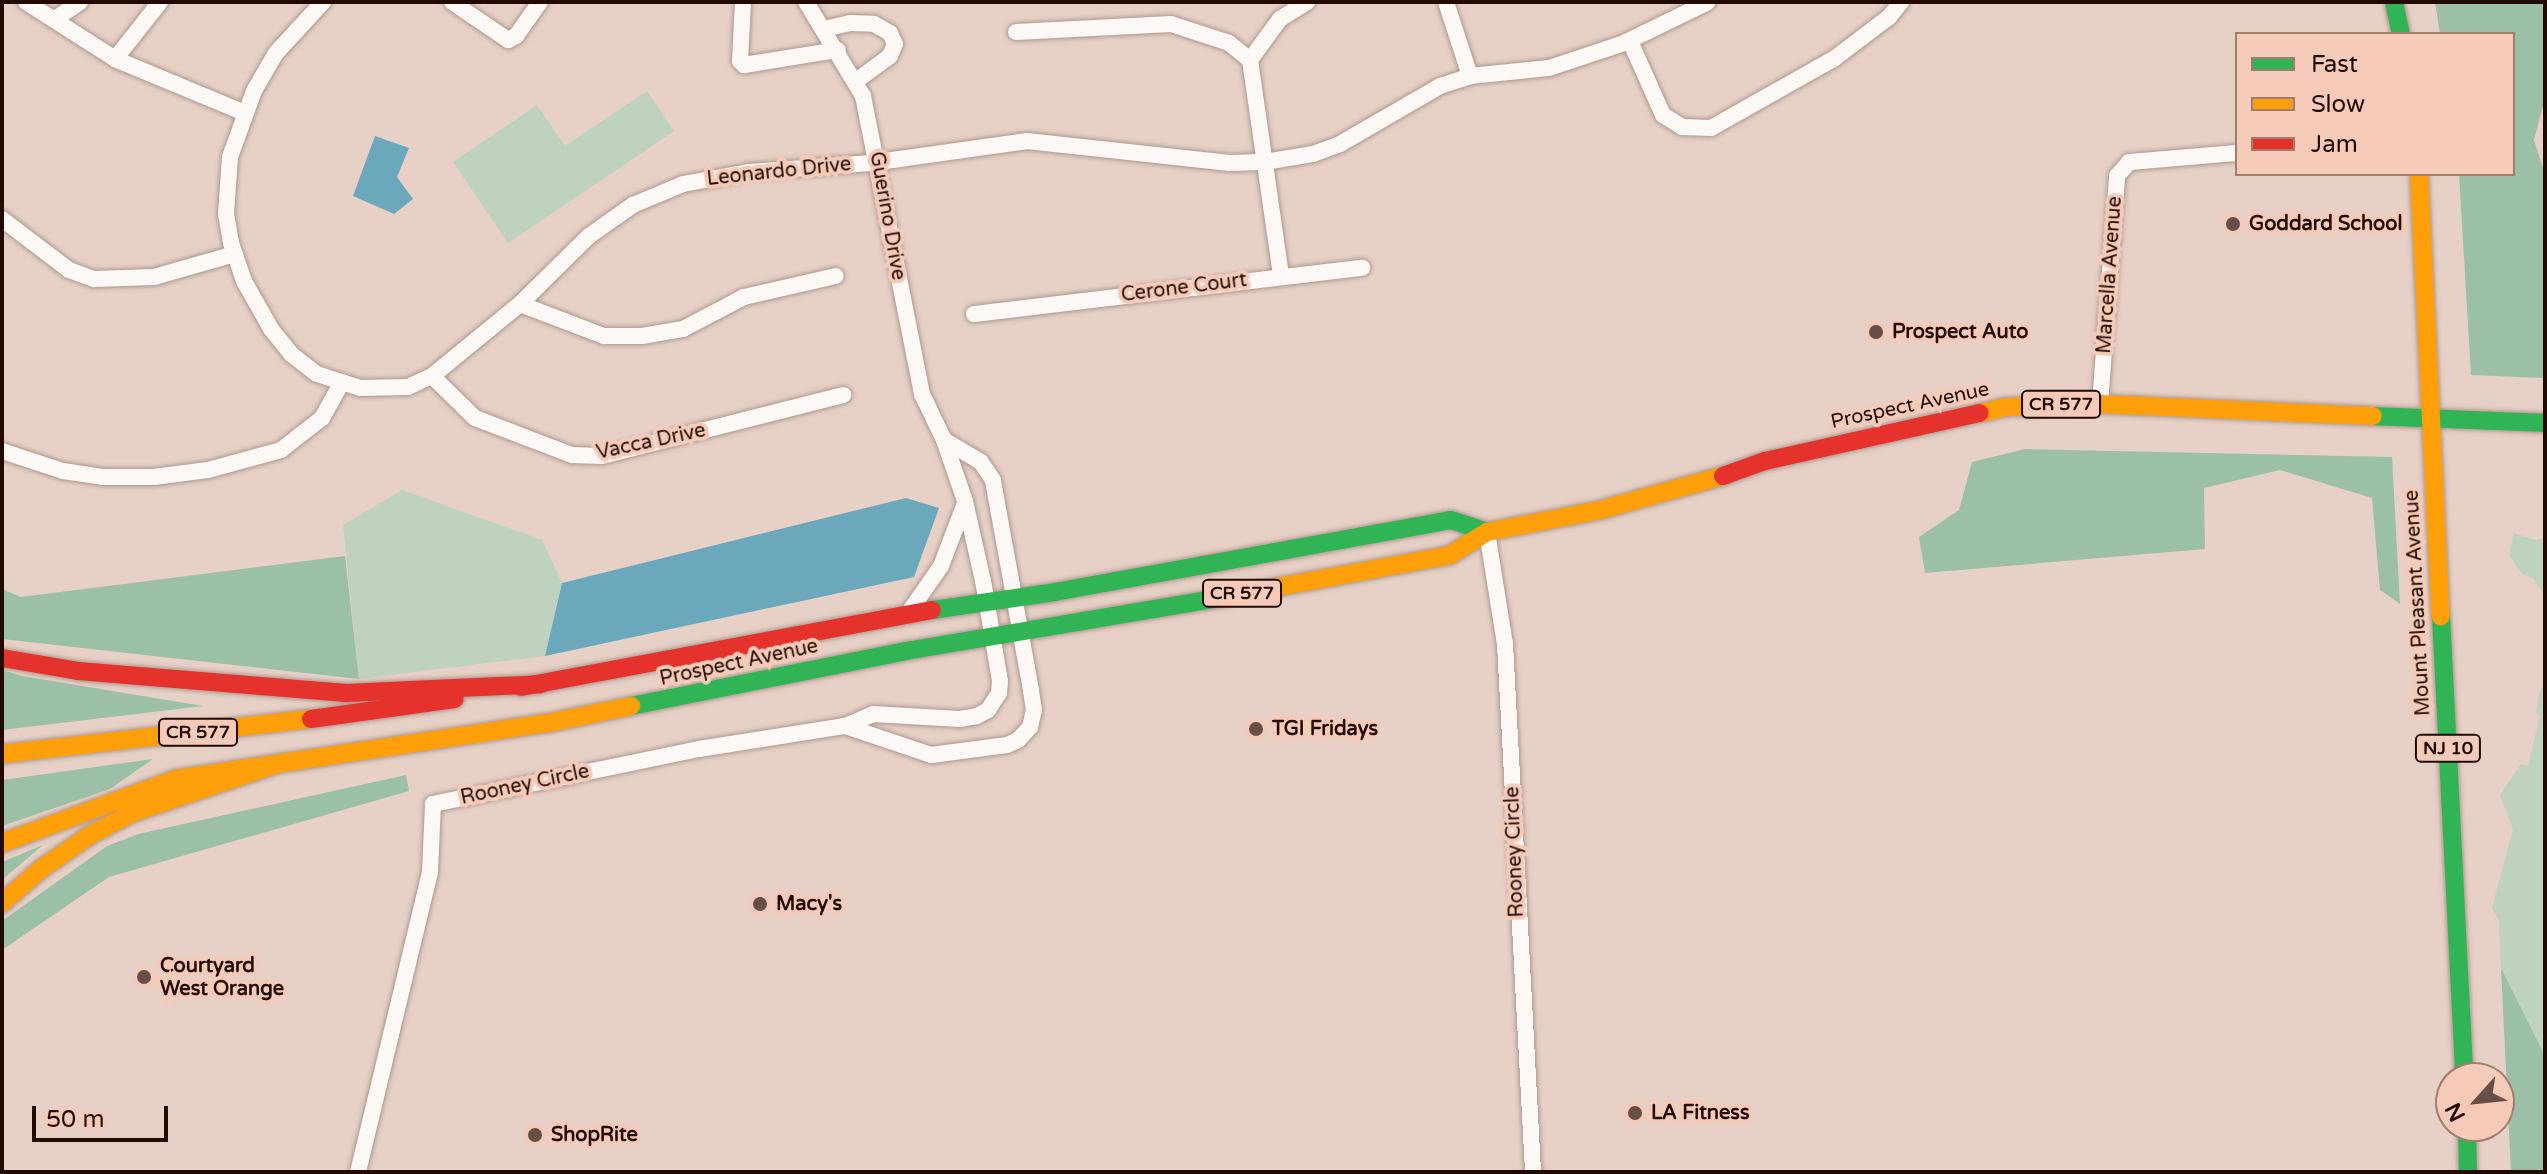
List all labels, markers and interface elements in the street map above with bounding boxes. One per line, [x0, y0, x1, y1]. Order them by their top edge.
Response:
legend [2235, 32, 2515, 176]
text: Fast [2311, 50, 2358, 79]
text: Slow [2311, 90, 2365, 119]
text: Jam [2311, 130, 2358, 159]
street label: Guerino Drive [864, 150, 910, 282]
street label: Leonardo Drive [706, 152, 852, 192]
street label: Marcella Avenue [2093, 195, 2127, 355]
place label: Goddard School [2249, 212, 2402, 236]
marker: Goddard School [2224, 215, 2242, 233]
street label: Cerone Court [1120, 268, 1248, 308]
place label: Prospect Auto [1892, 320, 2028, 344]
marker: Prospect Auto [1867, 323, 1885, 341]
street label: Prospect Avenue [1829, 377, 1991, 435]
road number: CR 577 [2021, 390, 2101, 418]
street label: Vacca Drive [594, 419, 708, 465]
street label: Mount Pleasant Avenue [2400, 489, 2436, 717]
road number: CR 577 [1202, 579, 1282, 607]
street label: Prospect Avenue [658, 634, 820, 692]
place label: TGI Fridays [1272, 717, 1378, 741]
road number: CR 577 [158, 718, 238, 746]
marker: TGI Fridays [1247, 720, 1265, 738]
road number: NJ 10 [2414, 734, 2482, 762]
street label: Rooney Circle [458, 760, 592, 810]
street label: Rooney Circle [1501, 786, 1529, 918]
place label: Macy's [776, 892, 842, 916]
marker: Macy's [751, 895, 769, 913]
place label: Courtyard West Orange [160, 954, 284, 1001]
marker: Courtyard West Orange [135, 968, 153, 986]
north arrow [2435, 1062, 2515, 1142]
scale bar [36, 1090, 172, 1140]
text: N [2440, 1098, 2471, 1126]
place label: LA Fitness [1651, 1101, 1749, 1125]
marker: LA Fitness [1626, 1104, 1644, 1122]
text: 50 m [46, 1105, 104, 1134]
place label: ShopRite [551, 1123, 638, 1147]
marker: ShopRite [526, 1126, 544, 1144]

